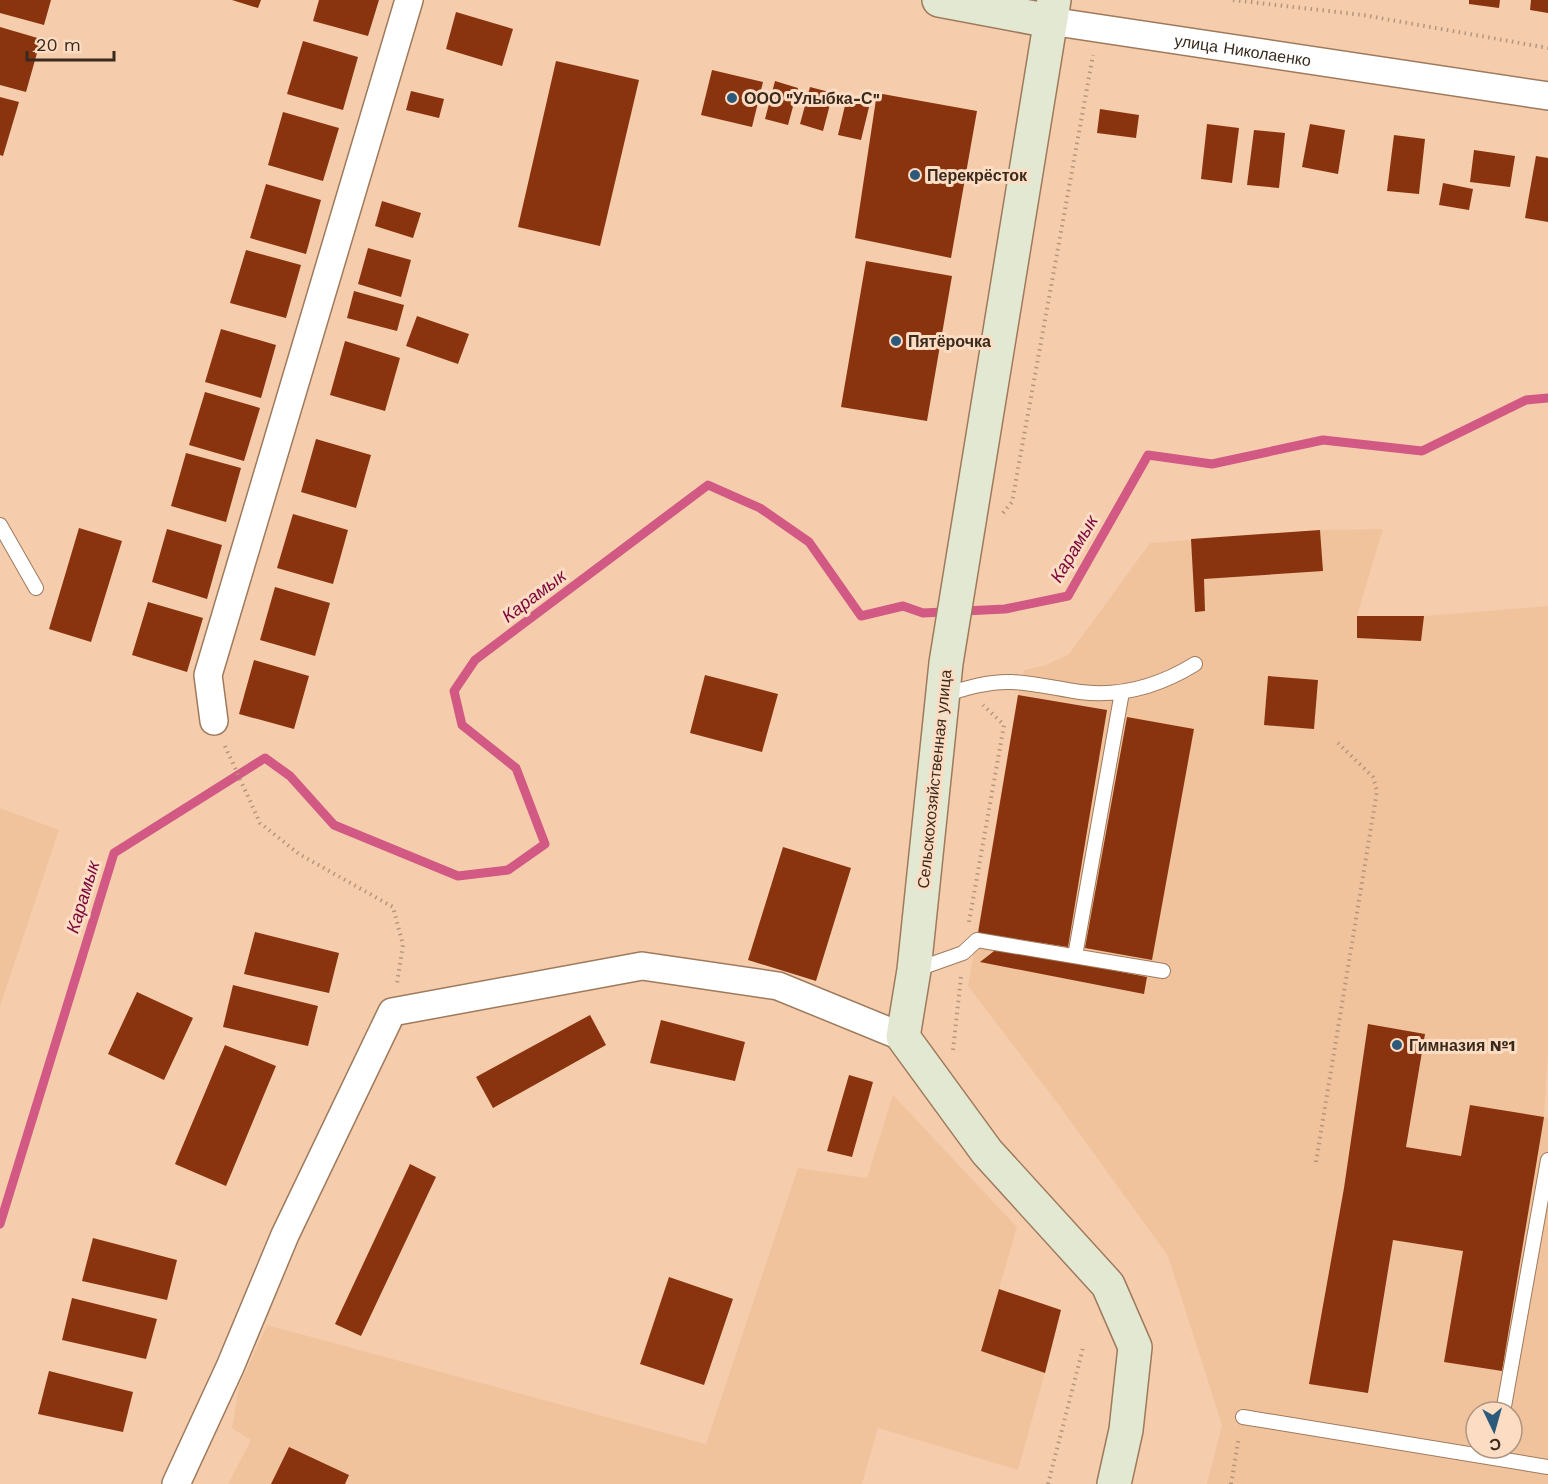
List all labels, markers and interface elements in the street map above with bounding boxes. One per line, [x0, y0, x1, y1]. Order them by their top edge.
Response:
scale bar [27, 24, 114, 62]
street label: улица Николаенко [1173, 31, 1312, 70]
text: 20 m [36, 34, 81, 55]
place label: ООО "Улыбка-С" [744, 89, 880, 108]
marker: ООО "Улыбка-С" [725, 91, 739, 105]
place label: Перекрёсток [927, 166, 1028, 185]
marker: Перекрёсток [908, 168, 922, 182]
place label: Пятёрочка [908, 332, 991, 351]
marker: Пятёрочка [889, 334, 903, 348]
water label: Карамык [1045, 510, 1103, 586]
water label: Карамык [498, 564, 571, 626]
street label: Сельскохозяйственная улица [914, 668, 955, 890]
water label: Карамык [62, 857, 104, 936]
place label: Гимназия №1 [1409, 1036, 1515, 1055]
marker: Гимназия №1 [1390, 1038, 1404, 1052]
north arrow [1464, 1400, 1524, 1460]
text: С [1488, 1434, 1502, 1454]

